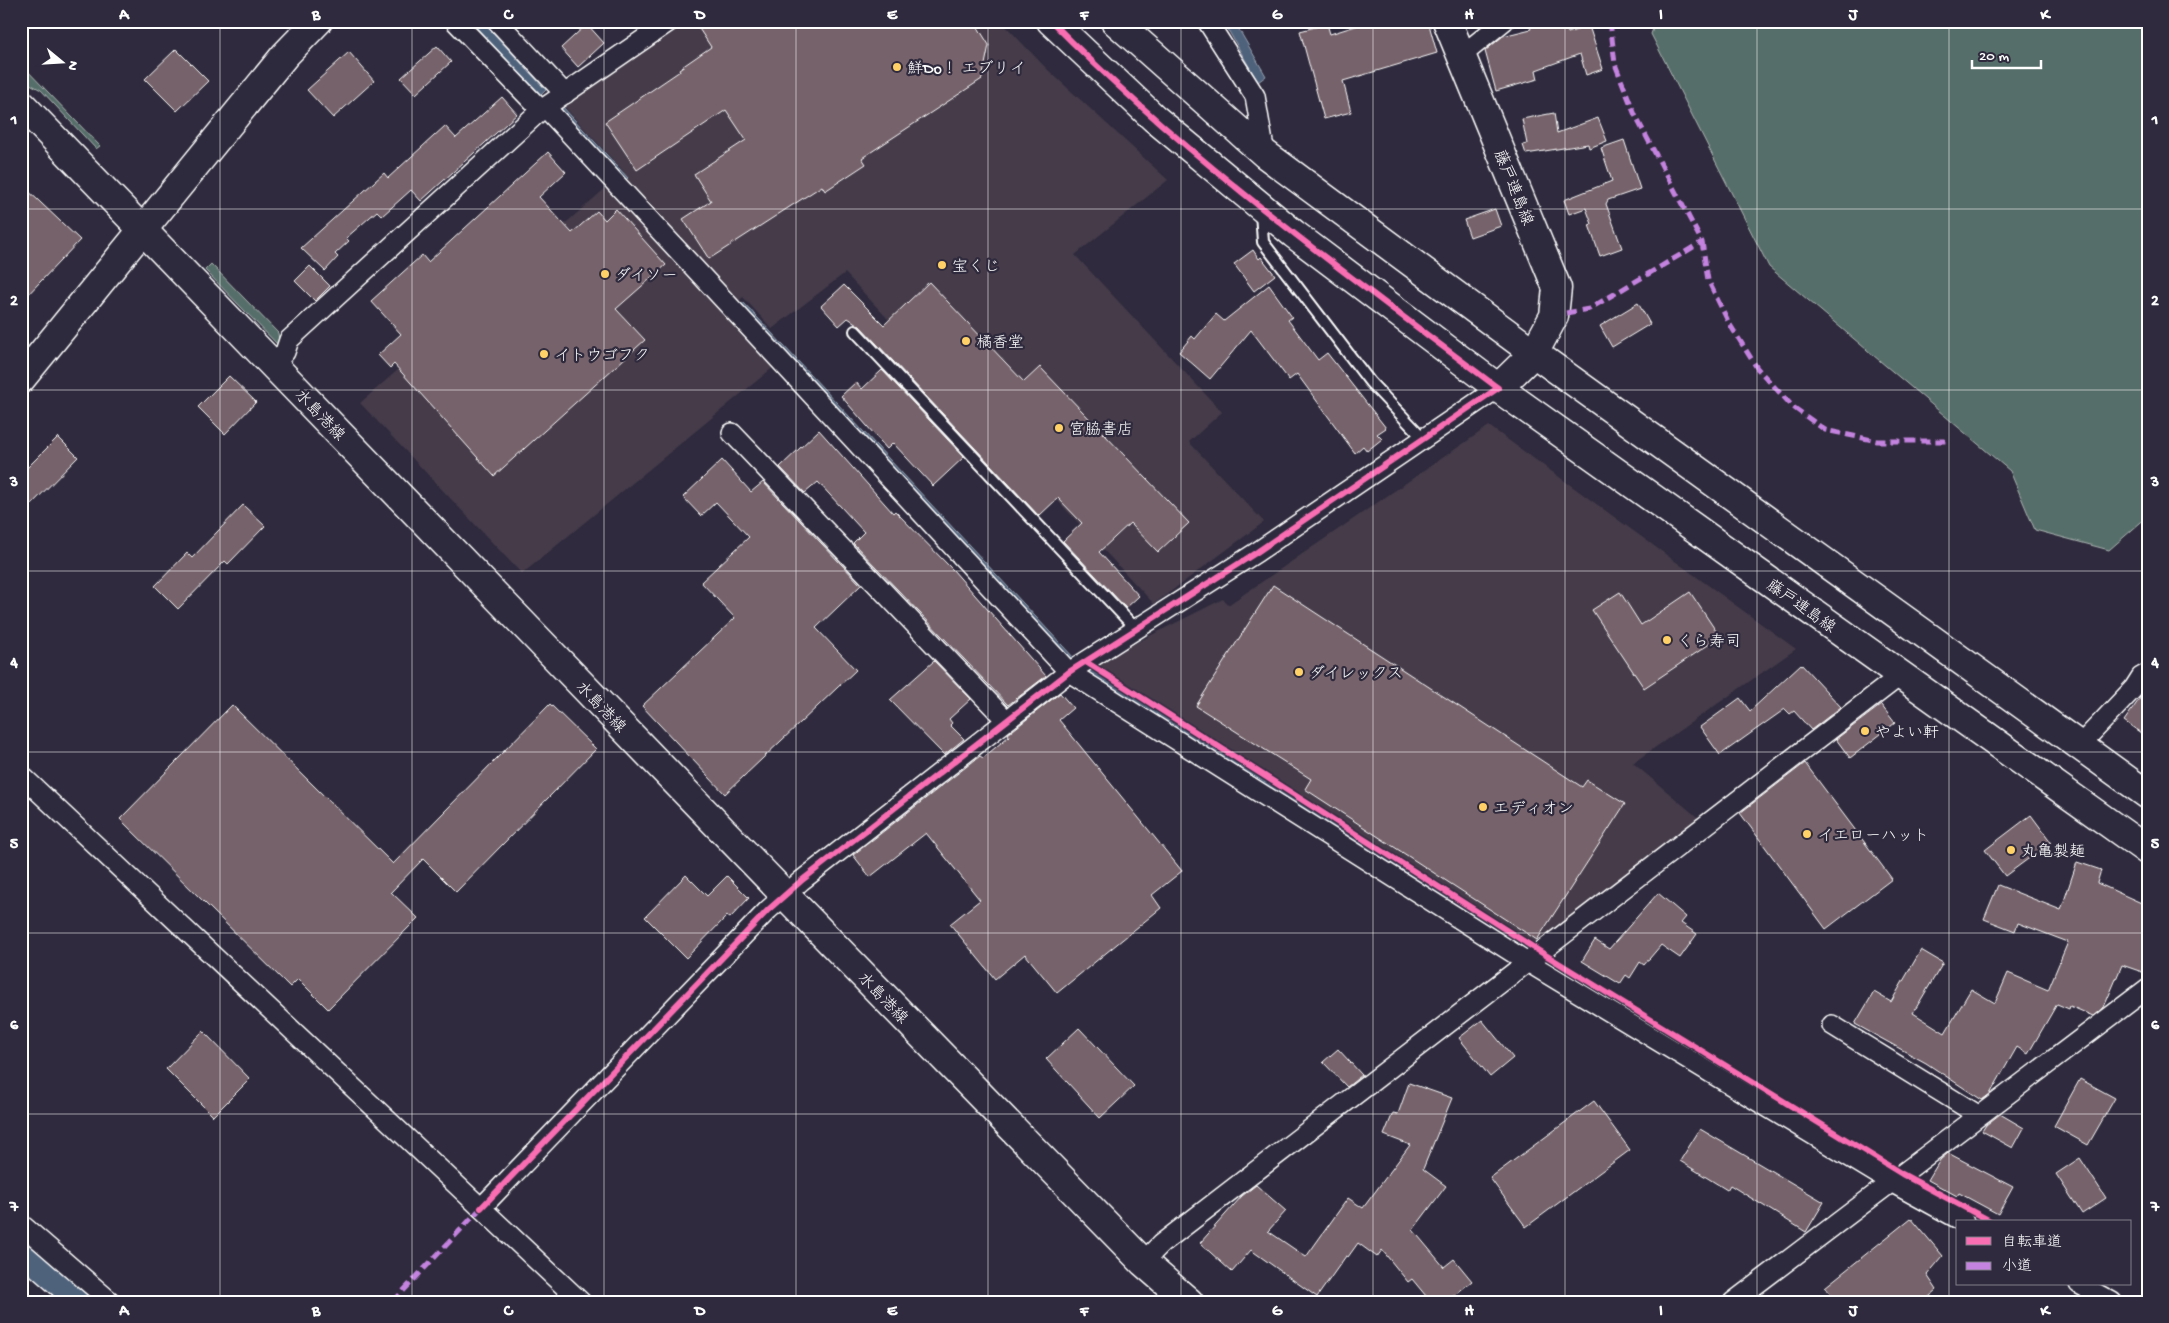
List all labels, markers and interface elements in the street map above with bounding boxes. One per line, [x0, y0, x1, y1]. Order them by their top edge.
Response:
text: A [118, 7, 130, 26]
text: B [311, 7, 321, 26]
text: C [503, 7, 514, 26]
text: D [693, 7, 706, 26]
text: E [887, 7, 898, 26]
text: F [1079, 7, 1090, 26]
text: G [1272, 7, 1283, 26]
text: H [1464, 7, 1474, 26]
text: I [1659, 7, 1663, 26]
text: J [1848, 7, 1859, 26]
text: K [2040, 7, 2052, 26]
north arrow [38, 38, 88, 88]
scale bar [1972, 38, 2040, 70]
text: 20 m [1979, 48, 2009, 66]
text: N [62, 58, 81, 72]
place label: 鮮Do！ エブリイ [907, 60, 1026, 80]
marker: 鮮Do！ エブリイ [891, 61, 903, 73]
text: 1 [10, 112, 17, 131]
text: 1 [2151, 112, 2158, 131]
street label: 藤戸連島線 [1488, 147, 1537, 229]
place label: 宝くじ [952, 258, 1000, 278]
marker: 宝くじ [936, 259, 948, 271]
place label: ダイソー [615, 267, 677, 287]
marker: ダイソー [599, 268, 611, 280]
text: 2 [10, 293, 18, 312]
text: 2 [2151, 293, 2159, 312]
place label: 橘香堂 [976, 334, 1024, 354]
marker: 橘香堂 [960, 335, 972, 347]
marker: イトウゴフク [538, 348, 550, 360]
place label: イトウゴフク [554, 348, 650, 367]
street label: 水島港線 [289, 385, 349, 446]
place label: 宮脇書店 [1069, 420, 1133, 441]
marker: 宮脇書店 [1053, 422, 1065, 434]
text: 3 [9, 474, 18, 493]
text: 3 [2150, 474, 2159, 493]
street label: 藤戸連島線 [1762, 575, 1839, 639]
place label: くら寿司 [1677, 633, 1741, 653]
marker: くら寿司 [1661, 634, 1673, 646]
text: 4 [9, 655, 18, 674]
text: 4 [2150, 655, 2159, 674]
place label: ダイレックス [1309, 665, 1403, 685]
marker: ダイレックス [1293, 666, 1305, 678]
street label: 水島港線 [570, 677, 630, 738]
place label: やよい軒 [1875, 724, 1939, 744]
marker: やよい軒 [1859, 725, 1871, 737]
place label: エディオン [1493, 800, 1574, 820]
marker: エディオン [1477, 801, 1489, 813]
marker: イエローハット [1801, 828, 1813, 840]
place label: イエローハット [1817, 828, 1929, 847]
text: 5 [10, 836, 19, 855]
text: 5 [2151, 836, 2160, 855]
place label: 丸亀製麺 [2021, 842, 2085, 863]
marker: 丸亀製麺 [2005, 844, 2017, 856]
street label: 水島港線 [852, 968, 912, 1029]
text: 6 [10, 1017, 19, 1036]
text: 6 [2151, 1017, 2160, 1036]
text: 7 [9, 1199, 19, 1218]
text: 7 [2150, 1199, 2160, 1218]
legend [1956, 1220, 2132, 1286]
text: 自転車道 [2002, 1233, 2062, 1252]
text: 小道 [2002, 1258, 2032, 1276]
text: A [118, 1303, 130, 1322]
text: B [311, 1303, 321, 1322]
text: C [503, 1303, 514, 1322]
text: D [693, 1303, 706, 1322]
text: E [887, 1303, 898, 1322]
text: F [1079, 1303, 1090, 1322]
text: G [1272, 1303, 1283, 1322]
text: H [1464, 1303, 1474, 1322]
text: I [1659, 1303, 1663, 1322]
text: J [1848, 1303, 1859, 1322]
text: K [2040, 1303, 2052, 1322]

